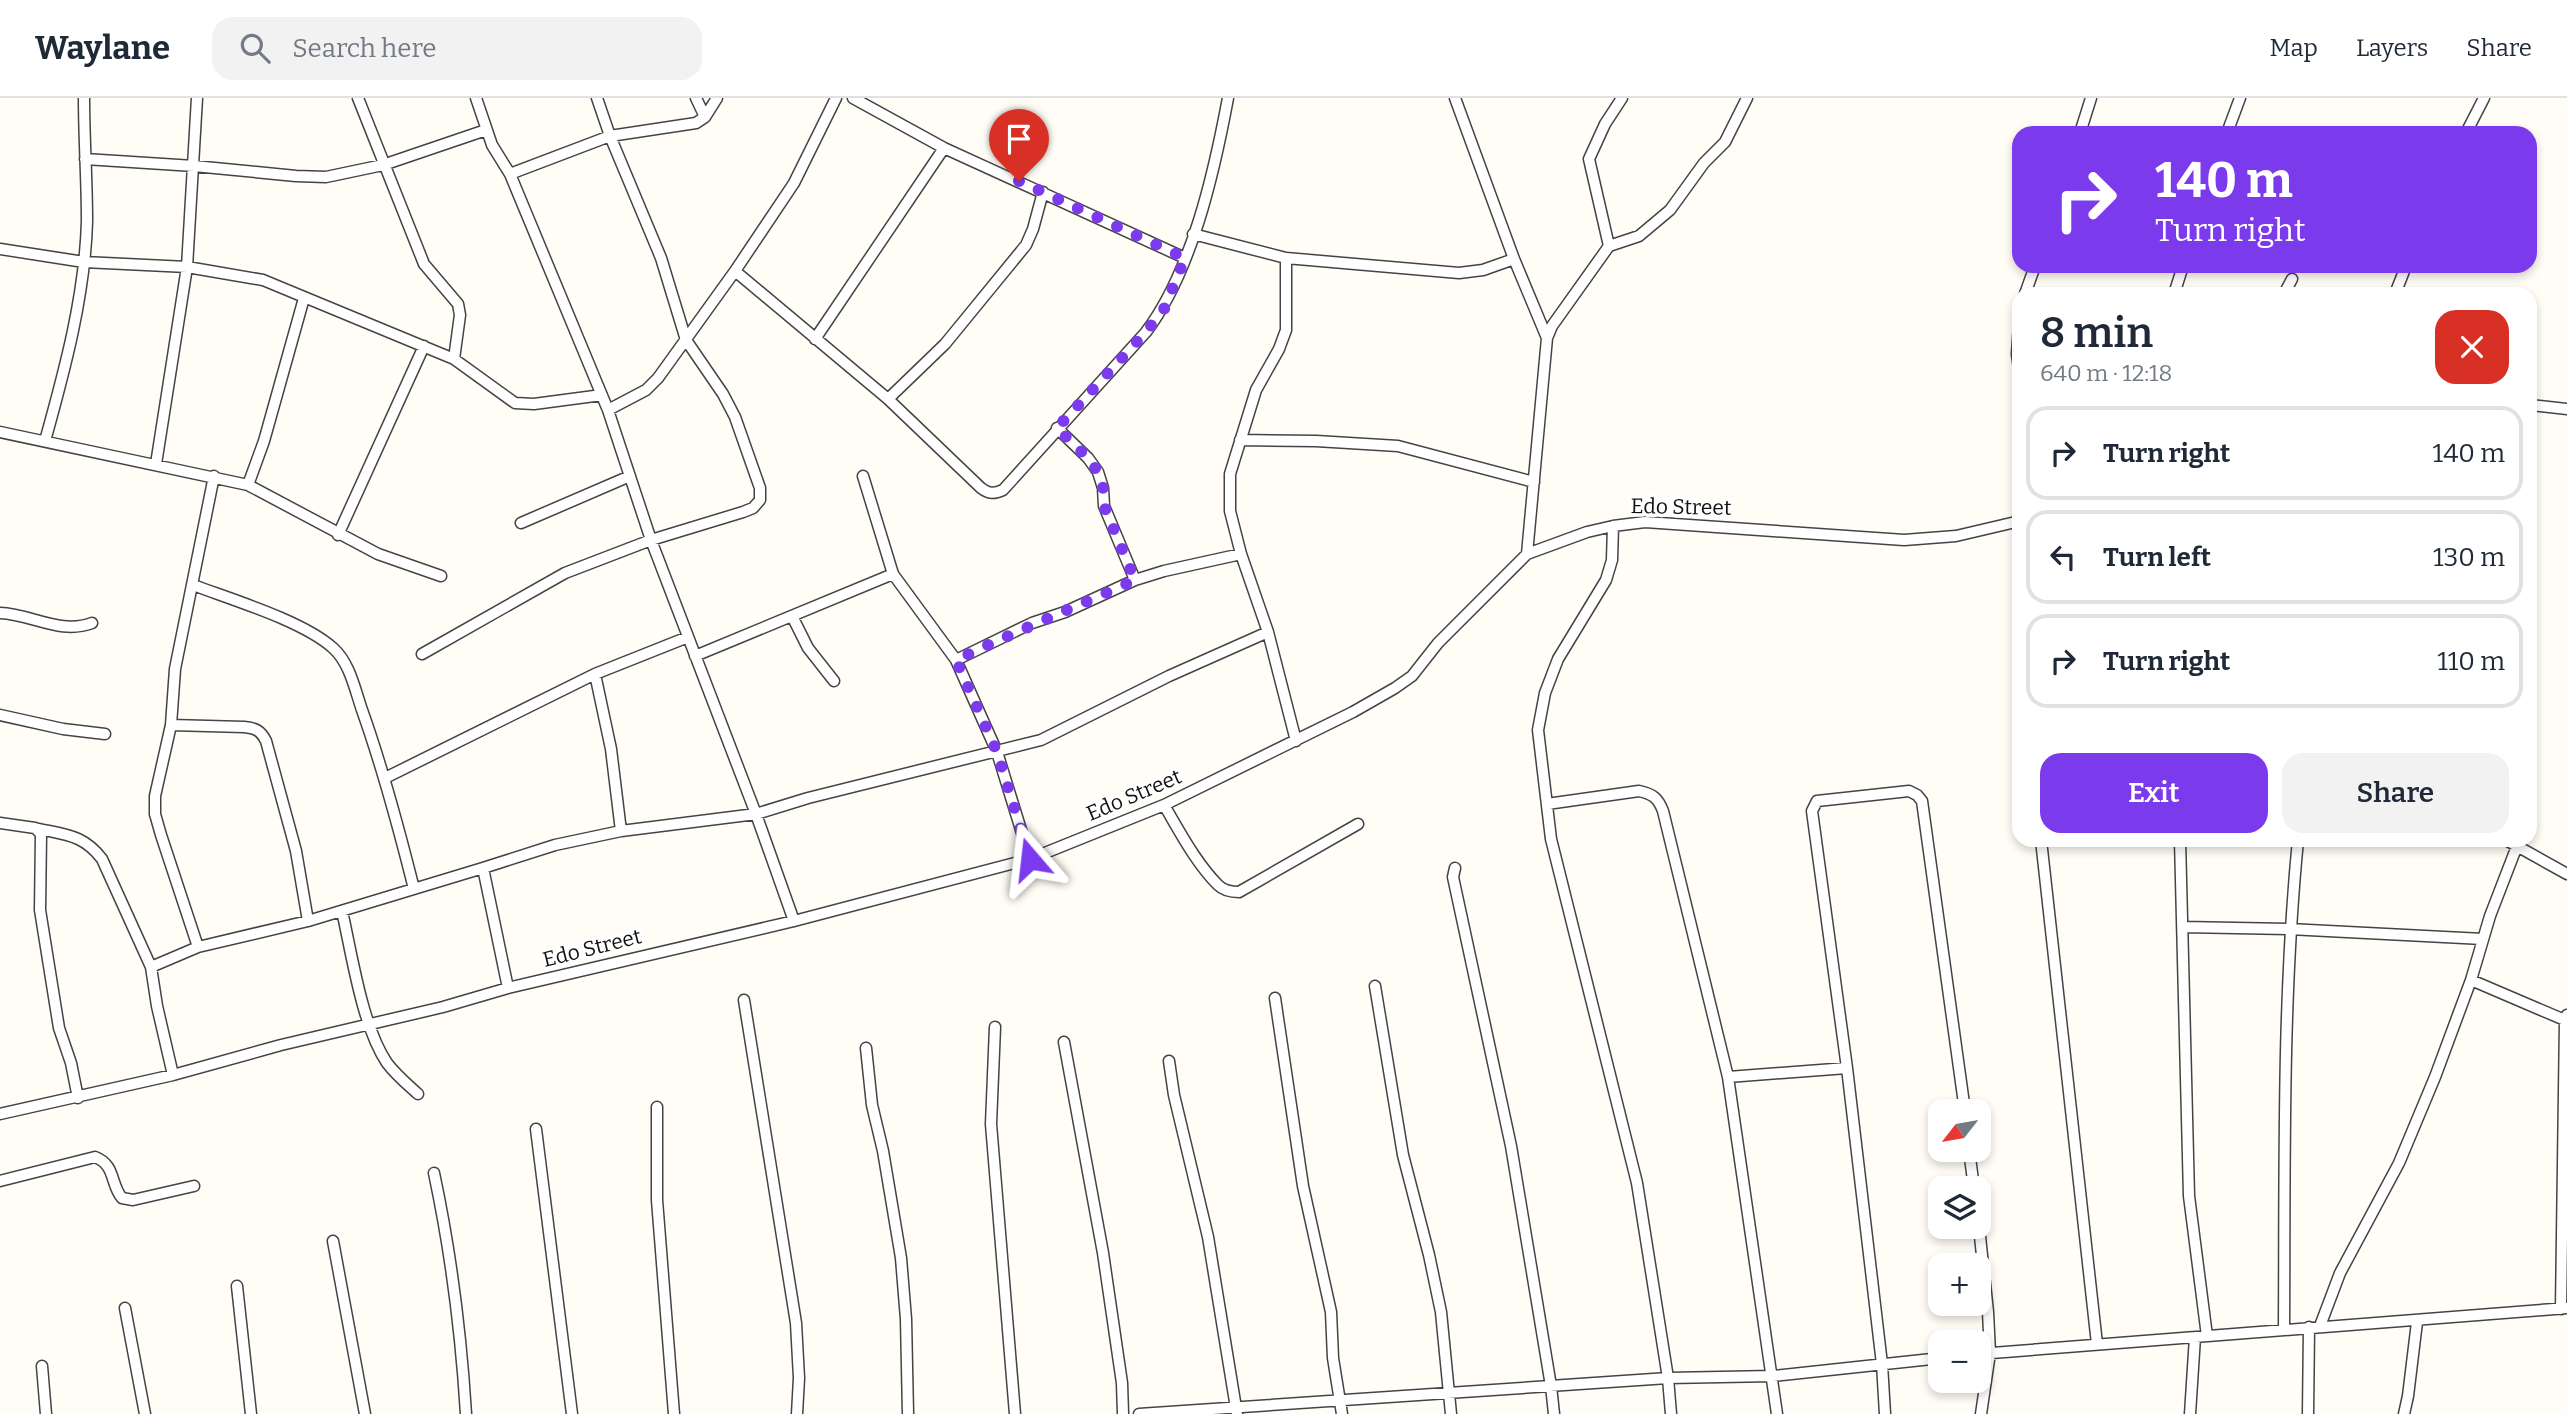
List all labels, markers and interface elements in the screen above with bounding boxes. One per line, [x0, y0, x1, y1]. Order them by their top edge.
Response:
search box [212, 17, 702, 80]
text: Waylane [35, 28, 170, 68]
icon: search [236, 29, 274, 67]
text: Search here [292, 33, 437, 64]
text: Map [2270, 34, 2318, 62]
text: Layers [2356, 34, 2428, 62]
text: Share [2466, 34, 2532, 62]
pin [989, 109, 1049, 181]
icon: arrive [1000, 120, 1038, 158]
text: 140 m [2155, 151, 2293, 210]
icon: right [2040, 154, 2131, 245]
text: Turn right [2155, 211, 2306, 249]
text: 8 min [2040, 308, 2153, 358]
button: close [2435, 310, 2509, 384]
text: 640 m · 12:18 [2040, 359, 2172, 387]
icon: right [2044, 434, 2082, 472]
text: Turn right [2103, 438, 2230, 469]
text: 140 m [2433, 438, 2505, 469]
street label: Edo Street [1630, 493, 1732, 521]
icon: left [2044, 538, 2082, 576]
text: Turn left [2103, 542, 2211, 573]
text: 130 m [2433, 542, 2505, 573]
icon: right [2044, 642, 2082, 680]
text: Turn right [2103, 646, 2230, 677]
text: 110 m [2437, 646, 2505, 677]
button: Exit [2040, 753, 2268, 833]
button: Share [2282, 753, 2509, 833]
street label: Edo Street [1083, 763, 1186, 827]
position arrow [993, 822, 1067, 896]
street label: Edo Street [540, 923, 644, 973]
north arrow [1928, 1099, 1992, 1162]
map controls [1928, 1099, 1991, 1393]
button: layers [1928, 1176, 1991, 1239]
button: + [1928, 1253, 1991, 1316]
button: − [1928, 1330, 1991, 1393]

